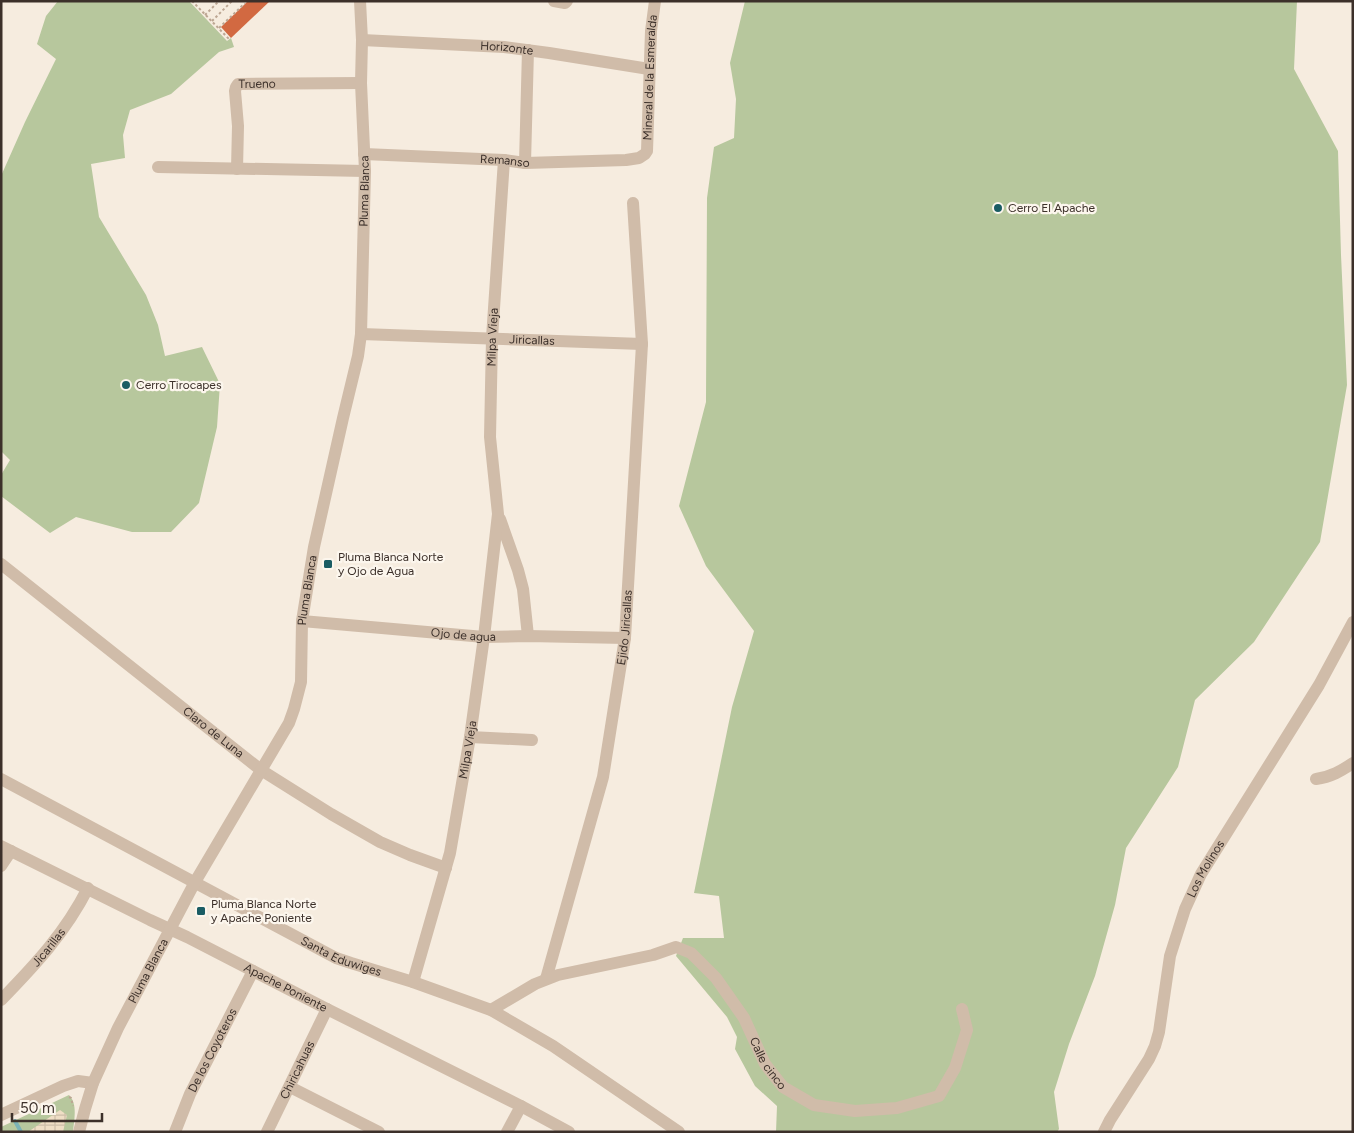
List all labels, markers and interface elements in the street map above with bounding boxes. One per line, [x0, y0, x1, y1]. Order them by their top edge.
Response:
street label: Mineral de la Esmeralda [640, 14, 660, 141]
street label: Horizonte [480, 39, 535, 58]
street label: Trueno [239, 77, 276, 91]
street label: Remanso [480, 152, 530, 170]
street label: Pluma Blanca [357, 155, 372, 227]
place label: Cerro El Apache [1008, 201, 1095, 215]
marker: Cerro El Apache [992, 202, 1004, 214]
street label: Milpa Vieja [484, 307, 501, 367]
street label: Jiricallas [509, 332, 555, 348]
place label: Cerro Tirocapes [136, 378, 222, 392]
marker: Cerro Tirocapes [120, 379, 132, 391]
place label: Pluma Blanca Norte y Ojo de Agua [338, 550, 444, 578]
street label: Pluma Blanca [295, 554, 320, 626]
marker: Pluma Blanca Norte y Ojo de Agua [322, 558, 334, 570]
street label: Ejido Jiricallas [614, 589, 635, 666]
street label: Ojo de agua [430, 625, 496, 644]
street label: Claro de Luna [180, 704, 247, 761]
street label: Milpa Vieja [456, 720, 479, 780]
street label: Los Molinos [1184, 837, 1228, 900]
place label: Pluma Blanca Norte y Apache Poniente [211, 897, 317, 925]
marker: Pluma Blanca Norte y Apache Poniente [195, 905, 207, 917]
street label: Jicarillas [29, 925, 69, 969]
street label: Santa Eduwiges [298, 934, 383, 979]
street label: Pluma Blanca [125, 936, 171, 1006]
street label: Apache Poniente [242, 961, 330, 1015]
street label: De los Coyoteros [185, 1006, 240, 1095]
street label: Calle cinco [747, 1035, 789, 1092]
street label: Chiricahuas [277, 1038, 317, 1101]
scale bar [12, 1090, 102, 1122]
text: 50 m [20, 1099, 55, 1117]

